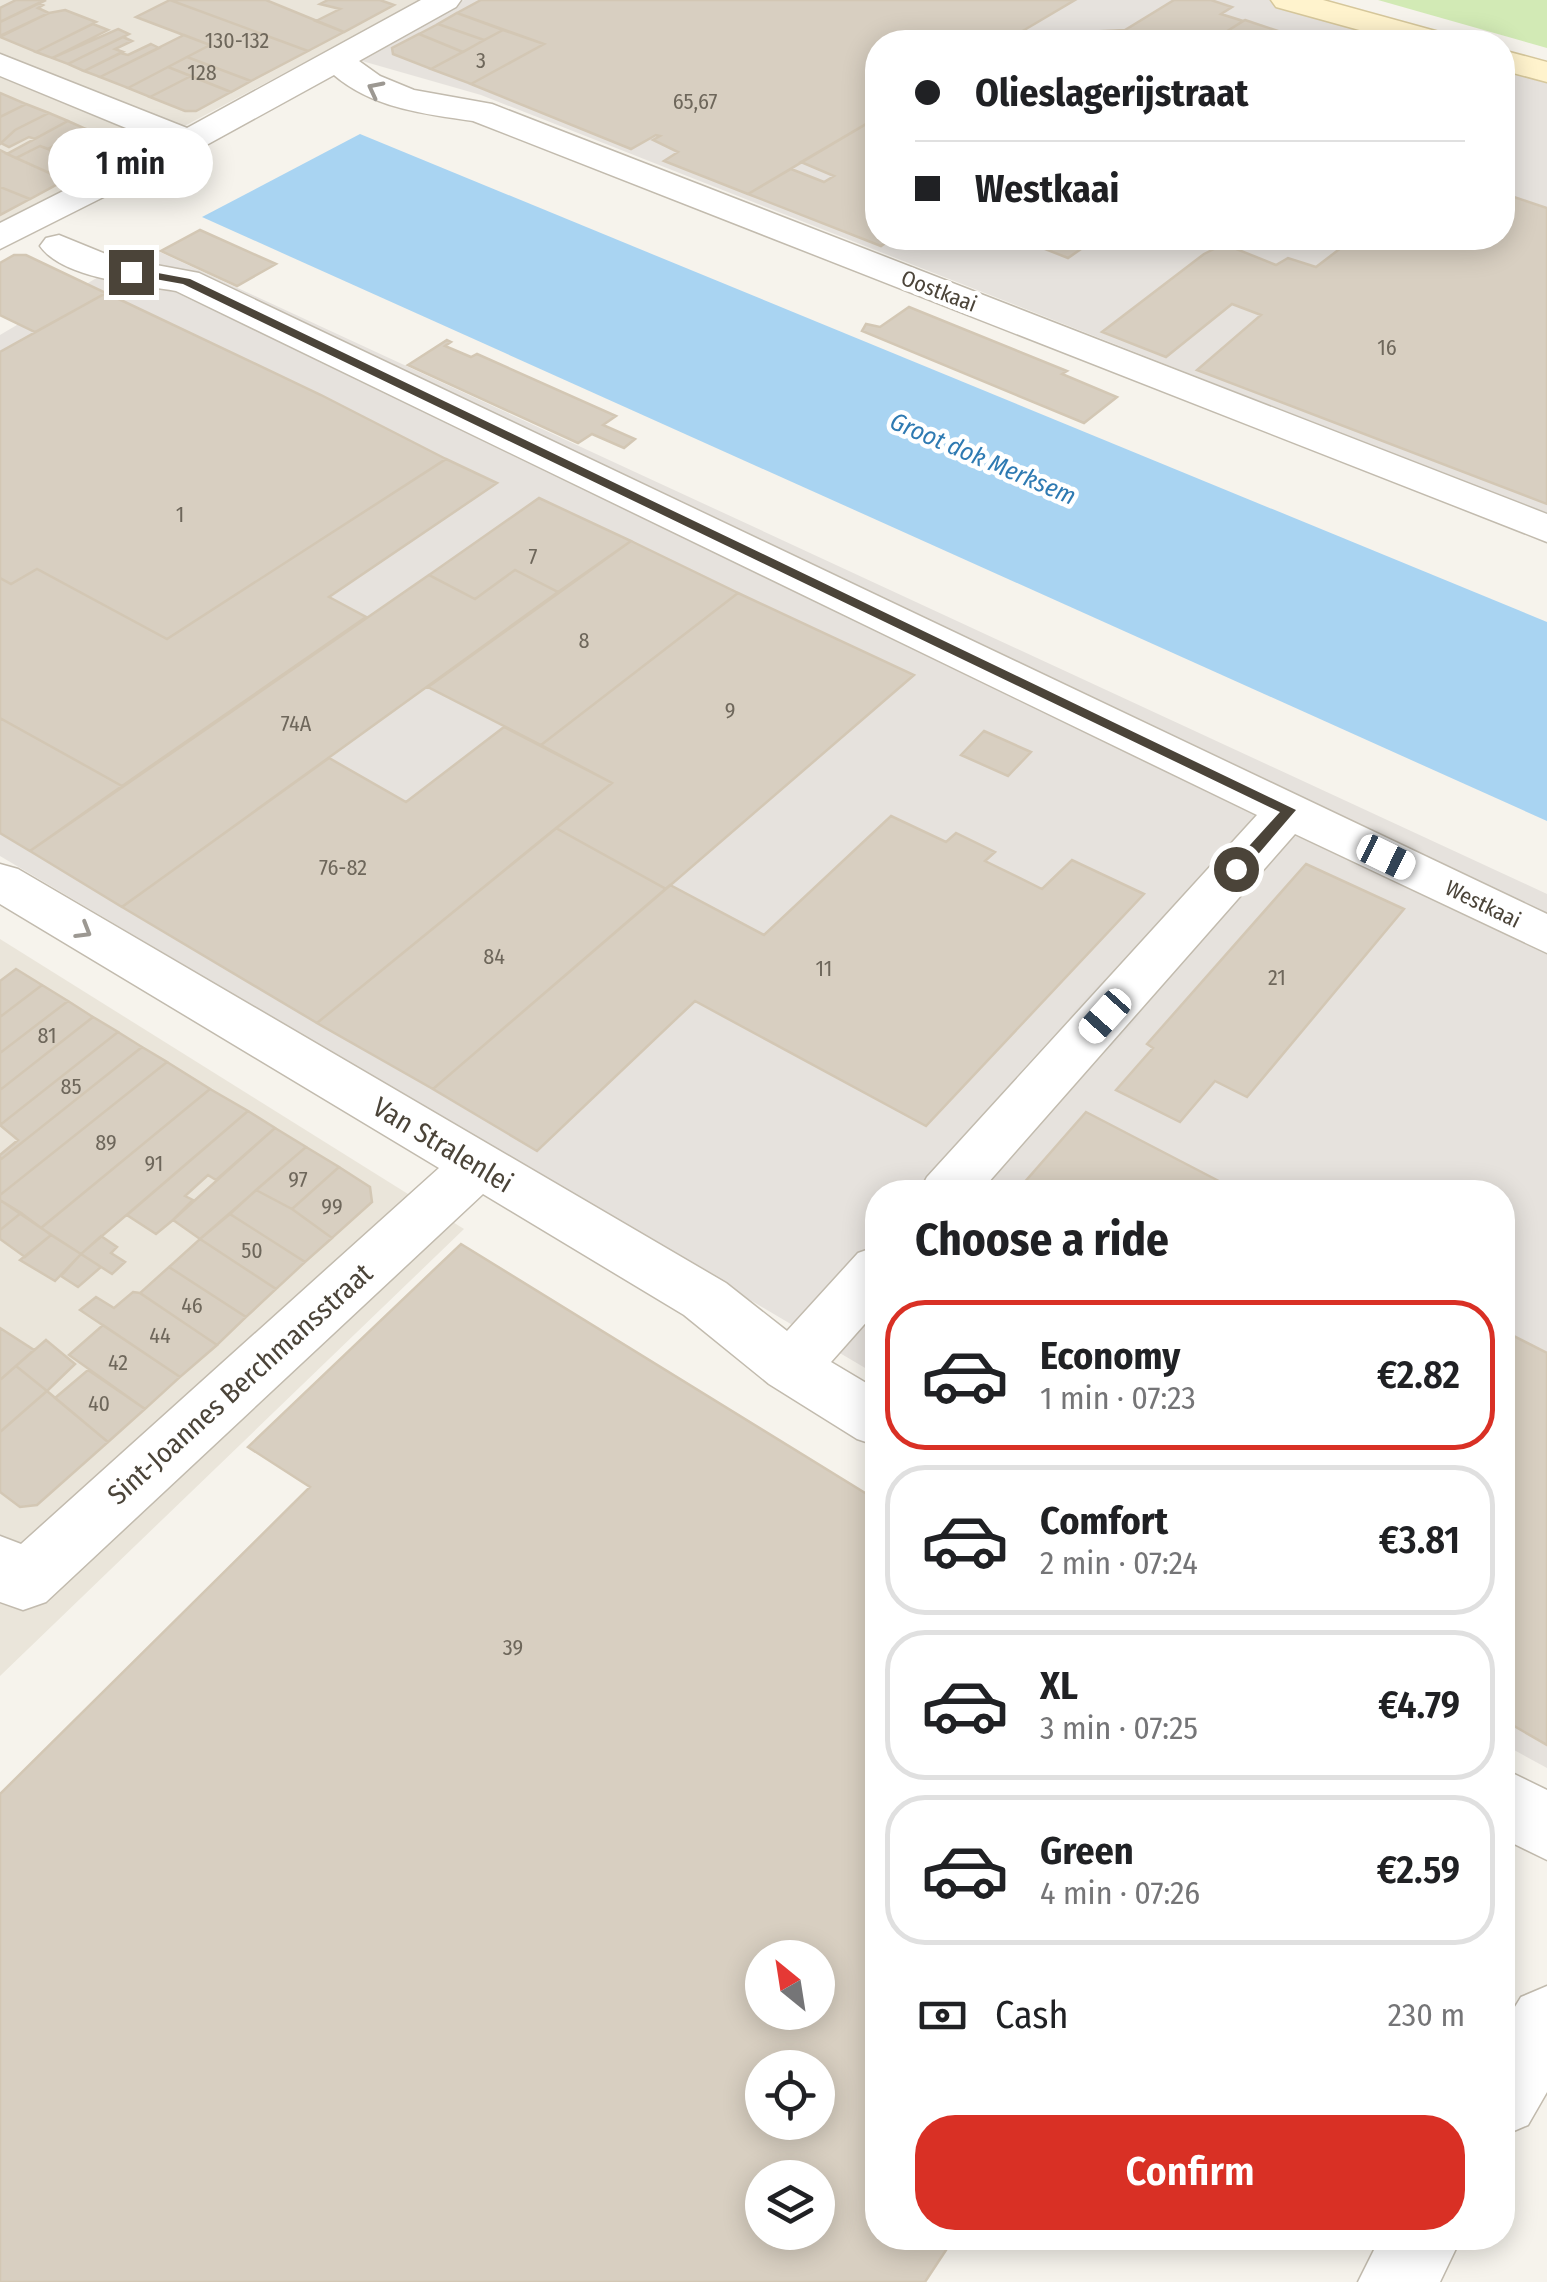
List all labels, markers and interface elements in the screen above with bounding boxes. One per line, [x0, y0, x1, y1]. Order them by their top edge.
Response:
house number: 130-132 [205, 27, 269, 54]
house number: 3 [476, 47, 486, 74]
house number: 128 [187, 59, 217, 86]
text: Olieslagerijstraat [975, 70, 1248, 116]
one-way arrow [367, 82, 385, 101]
house number: 65,67 [673, 88, 717, 115]
callout: 1 min [48, 127, 214, 197]
text: 1 min [96, 144, 165, 182]
text: Westkaai [975, 166, 1119, 212]
route end [109, 250, 154, 295]
street label: Oostkaai [897, 264, 981, 318]
house number: 16 [1377, 334, 1397, 361]
water label: Groot dok Merksem [886, 406, 1080, 512]
house number: 1 [176, 501, 184, 528]
house number: 7 [529, 543, 538, 570]
house number: 8 [578, 627, 590, 654]
house number: 9 [725, 697, 735, 724]
house number: 74A [281, 710, 312, 737]
car [1352, 830, 1420, 884]
route start [1214, 847, 1259, 892]
house number: 76-82 [319, 854, 367, 881]
street label: Westkaai [1441, 874, 1525, 934]
one-way arrow [73, 919, 91, 938]
house number: 84 [483, 943, 505, 970]
house number: 11 [816, 955, 832, 982]
house number: 21 [1268, 964, 1286, 991]
car [1074, 984, 1136, 1048]
house number: 81 [37, 1022, 57, 1049]
house number: 85 [60, 1073, 82, 1100]
street label: Van Stralenlei [367, 1090, 519, 1200]
house number: 89 [95, 1129, 117, 1156]
house number: 91 [145, 1150, 163, 1177]
house number: 97 [288, 1166, 308, 1193]
house number: 99 [321, 1193, 343, 1220]
text: Choose a ride [915, 1213, 1169, 1267]
house number: 50 [241, 1237, 263, 1264]
street label: Sint-Joannes Berchmansstraat [101, 1256, 380, 1512]
house number: 46 [181, 1292, 203, 1319]
house number: 44 [149, 1322, 171, 1349]
icon: car [920, 1330, 1010, 1420]
text: Economy [1040, 1333, 1180, 1379]
house number: 42 [108, 1349, 128, 1376]
text: €2.82 [1377, 1352, 1460, 1398]
text: 1 min · 07:23 [1040, 1379, 1196, 1417]
house number: 40 [88, 1390, 110, 1417]
icon: car [920, 1495, 1010, 1585]
text: Comfort [1040, 1498, 1168, 1544]
text: €3.81 [1379, 1517, 1460, 1563]
text: 2 min · 07:24 [1040, 1544, 1198, 1582]
house number: 39 [503, 1634, 523, 1661]
icon: car [920, 1660, 1010, 1750]
text: XL [1040, 1663, 1078, 1709]
text: €4.79 [1378, 1682, 1460, 1728]
text: 3 min · 07:25 [1040, 1709, 1198, 1747]
icon: car [920, 1825, 1010, 1915]
text: Green [1040, 1828, 1134, 1874]
text: €2.59 [1377, 1847, 1460, 1893]
text: 4 min · 07:26 [1040, 1874, 1200, 1912]
north arrow [745, 1940, 835, 2030]
map controls [745, 1940, 835, 2250]
icon: cash [915, 1988, 970, 2043]
text: Cash [995, 1992, 1069, 2038]
text: 230 m [1388, 1996, 1465, 2034]
button: locate [745, 2050, 835, 2140]
button: Confirm [915, 2115, 1465, 2230]
button: layers [745, 2160, 835, 2250]

